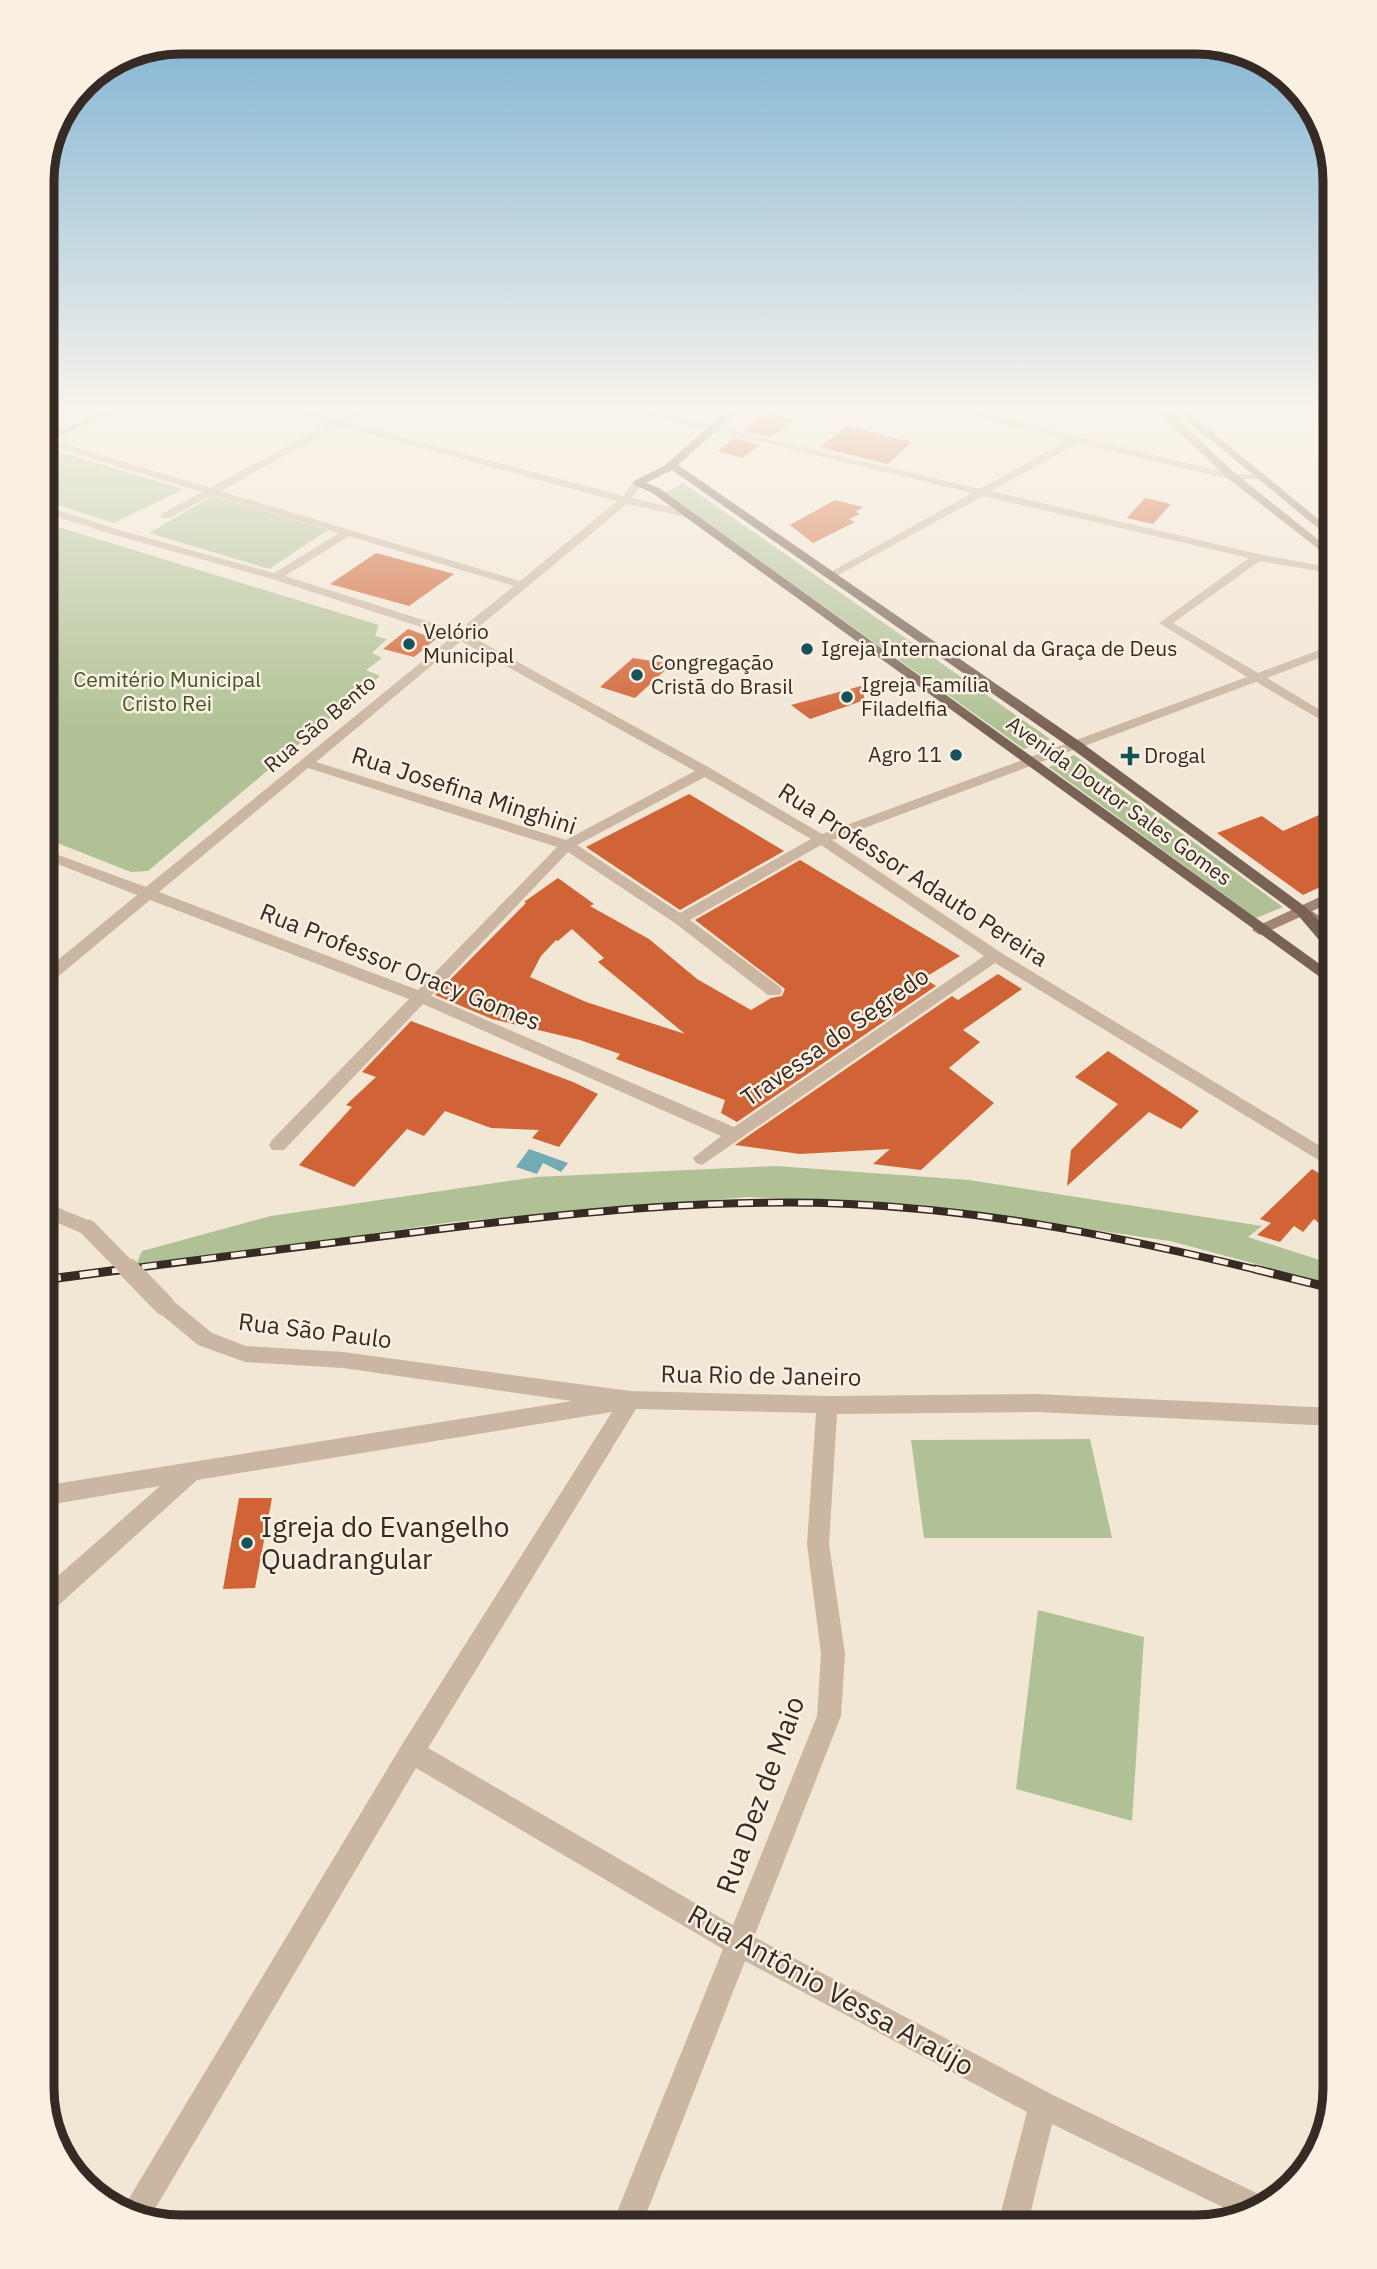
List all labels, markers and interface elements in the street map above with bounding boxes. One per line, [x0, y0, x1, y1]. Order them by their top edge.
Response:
place label: Velório Municipal [423, 617, 514, 669]
place label: Igreja Internacional da Graça de Deus [821, 634, 1177, 662]
marker: Velório Municipal [401, 636, 417, 652]
marker: Igreja Internacional da Graça de Deus [799, 641, 815, 657]
place label: Congregação Cristã do Brasil [651, 648, 794, 700]
park label: Cemitério Municipal Cristo Rei [73, 665, 261, 717]
marker: Congregação Cristã do Brasil [629, 667, 645, 683]
street label: Rua São Bento [258, 668, 381, 778]
place label: Igreja Família Filadelfia [861, 670, 989, 722]
marker: Igreja Família Filadelfia [839, 689, 855, 705]
street label: Avenida Doutor Sales Gomes [1001, 709, 1238, 891]
street label: Rua Josefina Minghini [348, 739, 581, 842]
place label: Agro 11 [868, 740, 942, 768]
place label: Drogal [1144, 741, 1206, 769]
marker: Agro 11 [948, 747, 964, 763]
marker: Drogal [1122, 748, 1138, 764]
street label: Rua Professor Adauto Pereira [772, 775, 1055, 974]
street label: Rua Professor Oracy Gomes [255, 895, 545, 1037]
street label: Travessa do Segredo [734, 959, 935, 1113]
street label: Rua São Paulo [237, 1305, 394, 1355]
street label: Rua Rio de Janeiro [660, 1357, 862, 1393]
place label: Igreja do Evangelho Quadrangular [261, 1508, 509, 1577]
marker: Igreja do Evangelho Quadrangular [239, 1535, 255, 1551]
street label: Rua Dez de Maio [707, 1691, 812, 1899]
street label: Rua Antônio Vessa Araújo [682, 1895, 981, 2084]

